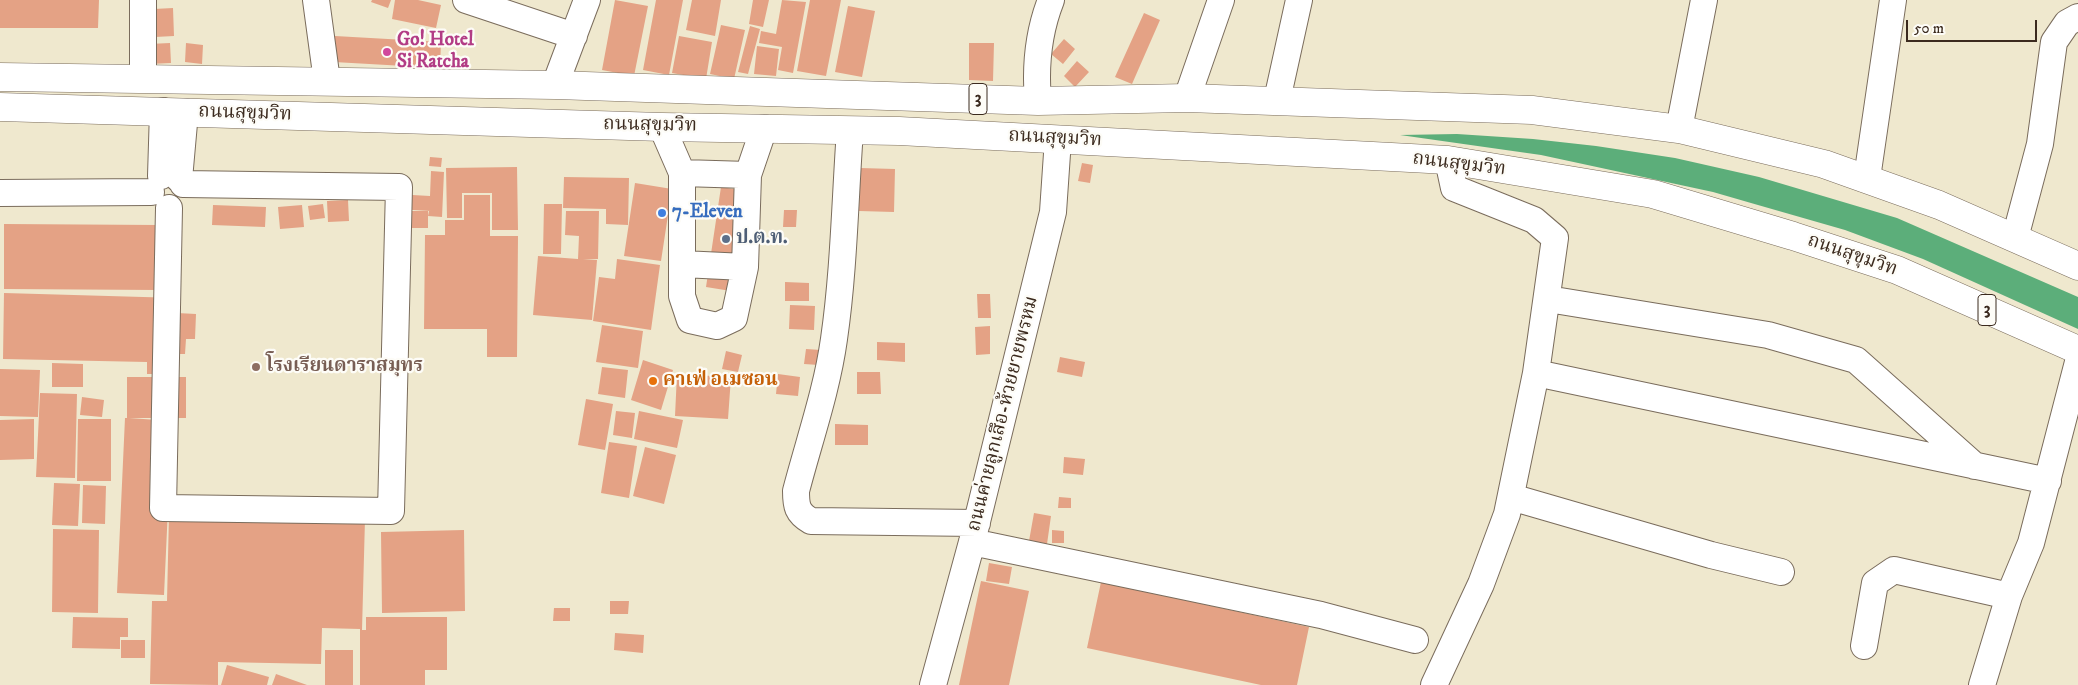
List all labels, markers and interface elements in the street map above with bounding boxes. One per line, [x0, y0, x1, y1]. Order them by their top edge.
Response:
scale bar [1908, 10, 2039, 42]
text: 50 m [1914, 19, 1944, 38]
place label: Go! Hotel Si Ratcha [397, 30, 474, 74]
marker: Go! Hotel Si Ratcha [381, 46, 393, 58]
road number: 3 [969, 84, 987, 115]
street label: ถนนสุขุมวิท [198, 101, 292, 127]
street label: ถนนสุขุมวิท [603, 114, 697, 138]
street label: ถนนสุขุมวิท [1008, 125, 1102, 153]
street label: ถนนสุขุมวิท [1411, 148, 1507, 182]
place label: 7-Eleven [672, 202, 743, 224]
marker: 7-Eleven [656, 207, 668, 219]
place label: ป.ต.ท. [736, 228, 787, 250]
street label: ถนนสุขุมวิท [1804, 230, 1900, 282]
marker: ป.ต.ท. [720, 233, 732, 245]
street label: ถนนค่ายลูกเสึอ-ห้วยยายพรหม [964, 294, 1044, 534]
road number: 3 [1978, 294, 1996, 326]
place label: โรงเรียนดาราสมุทร [266, 356, 423, 378]
marker: โรงเรียนดาราสมุทร [250, 361, 262, 373]
place label: คาเฟ่ อเมซอน [663, 370, 778, 392]
marker: คาเฟ่ อเมซอน [647, 375, 659, 387]

